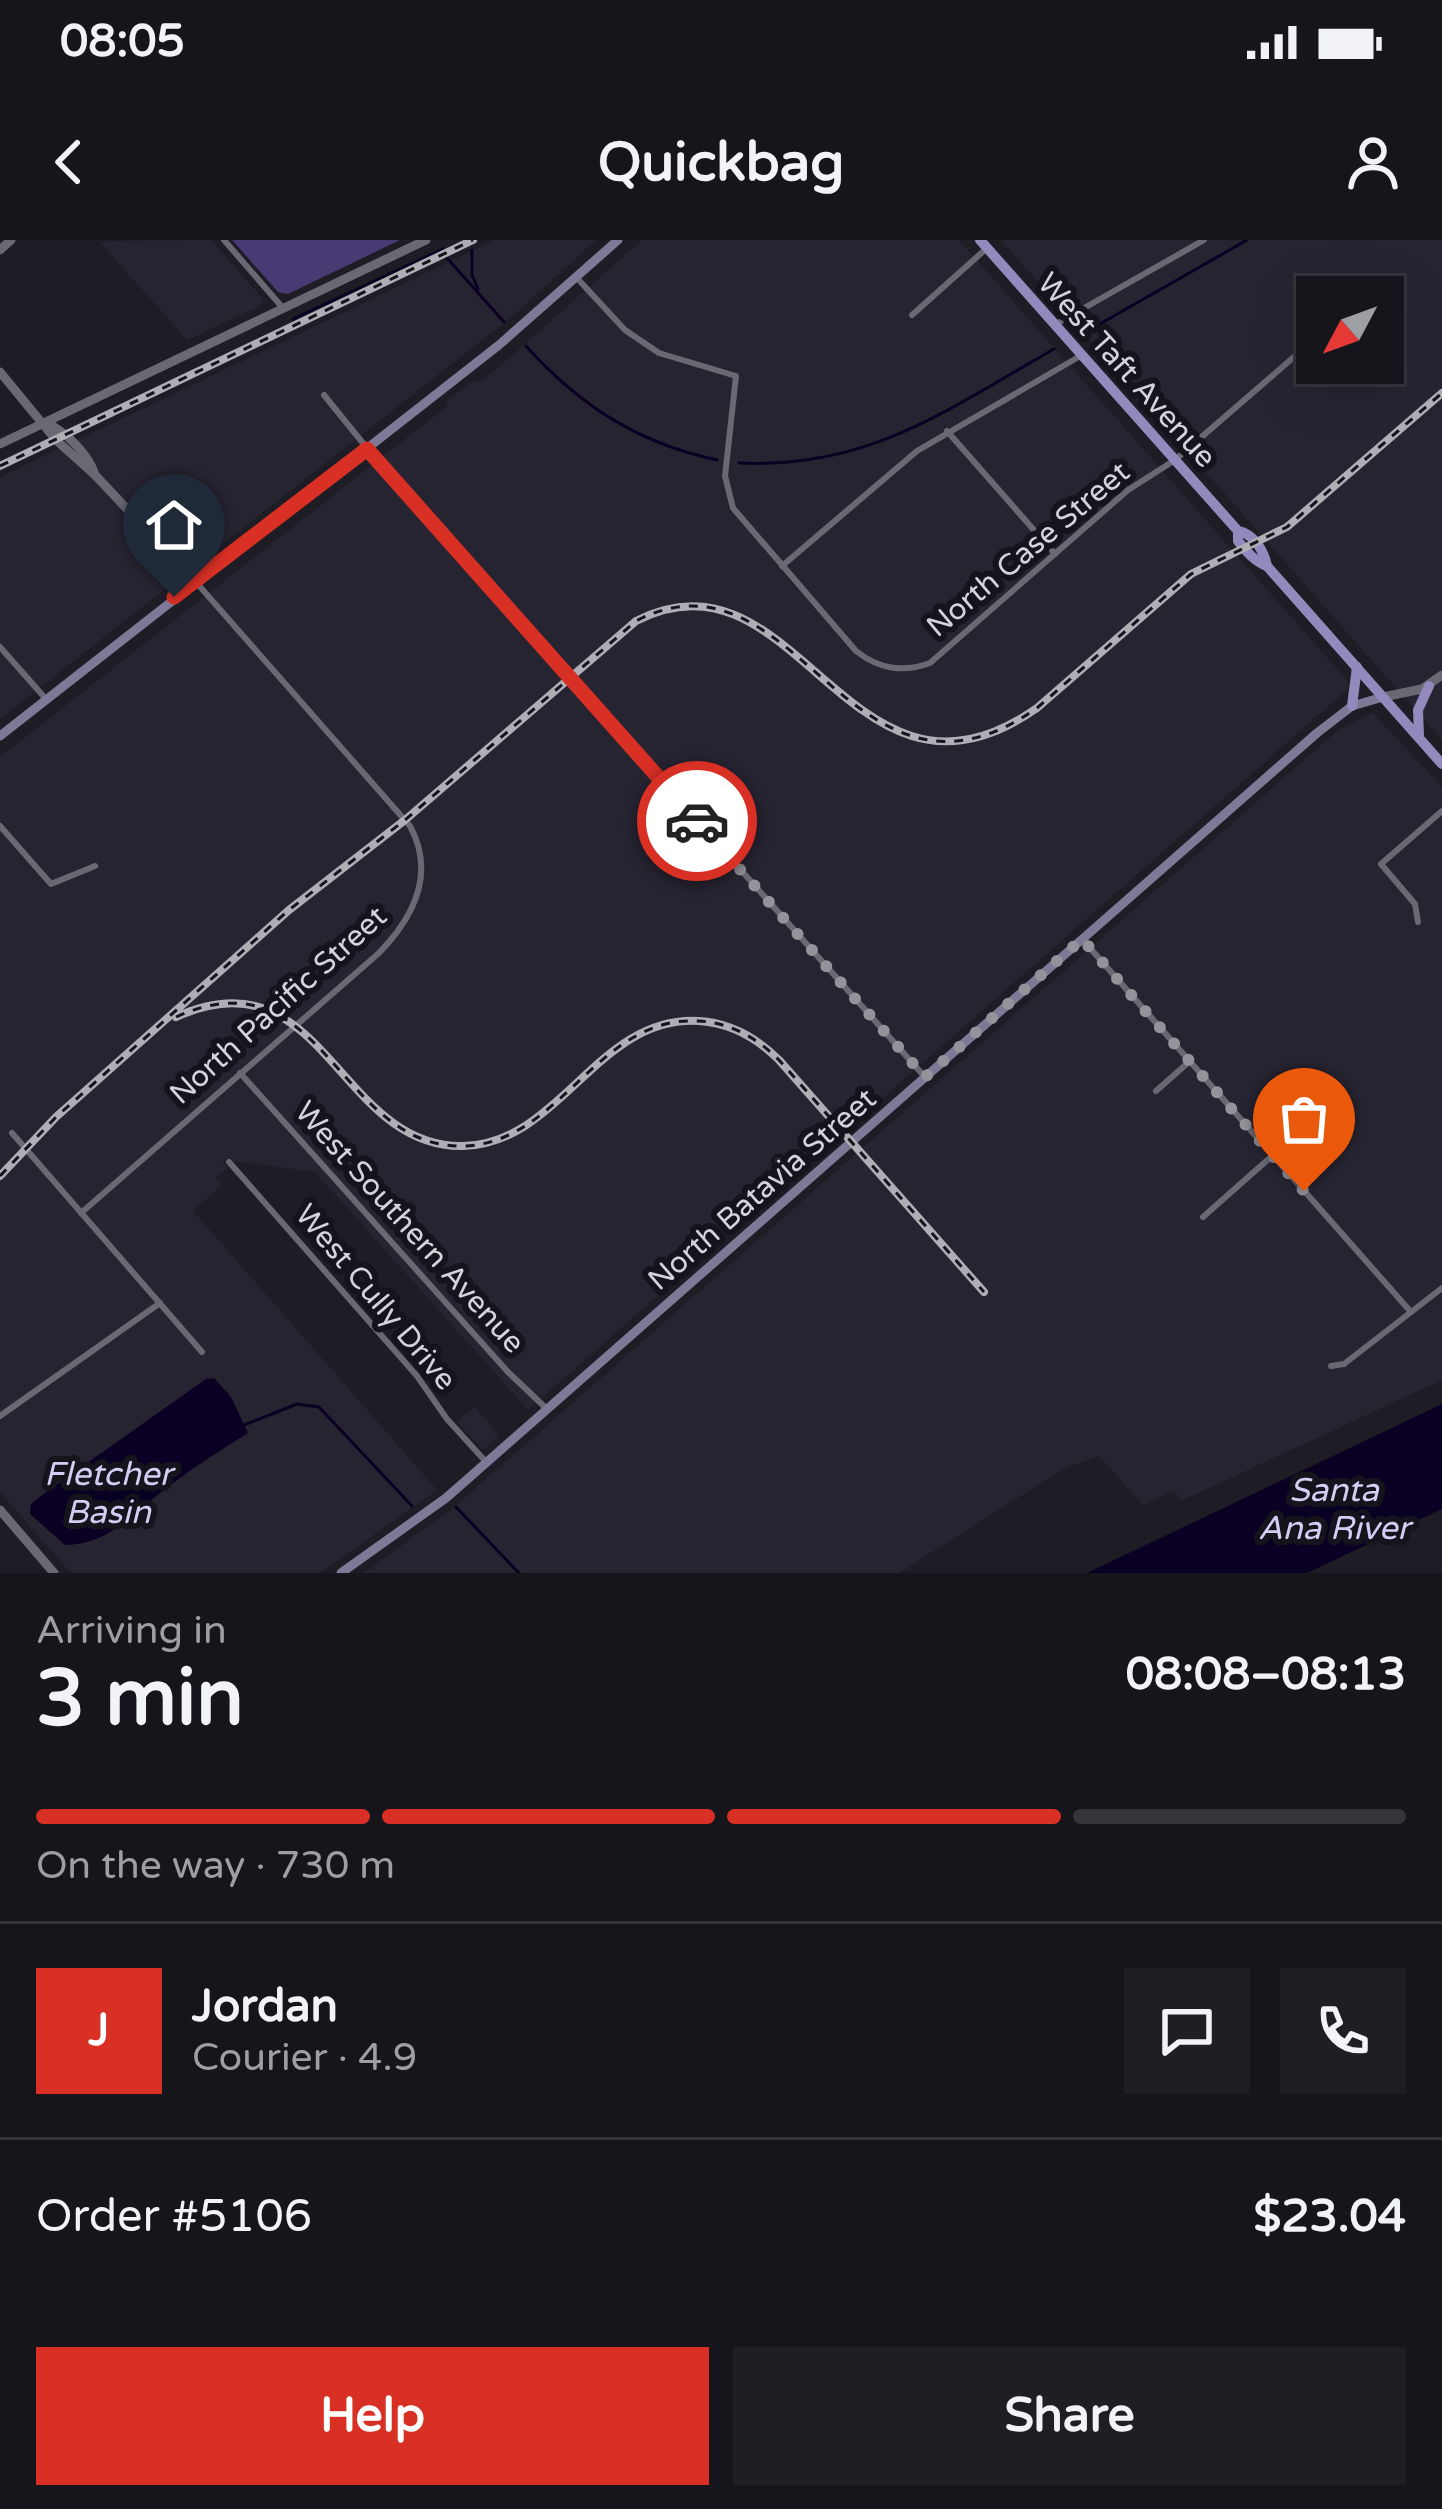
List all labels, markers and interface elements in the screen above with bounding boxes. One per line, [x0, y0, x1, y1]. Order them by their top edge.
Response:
text: 08:05 [60, 15, 185, 69]
icon: back [36, 129, 102, 195]
icon: person [1340, 129, 1406, 195]
text: Quickbag [598, 130, 844, 195]
street label: West Taft Avenue [1029, 265, 1224, 475]
north arrow [1296, 276, 1404, 384]
map controls [1296, 276, 1404, 384]
street label: North Case Street [919, 454, 1137, 645]
pin [123, 474, 225, 597]
icon: home [141, 492, 207, 558]
courier [637, 761, 757, 881]
icon: car [664, 788, 730, 854]
street label: North Pacific Street [162, 898, 394, 1113]
pin [1253, 1068, 1355, 1191]
street label: North Batavia Street [641, 1080, 884, 1298]
icon: bag [1271, 1086, 1337, 1152]
street label: West Southern Avenue [287, 1094, 532, 1361]
street label: West Cully Drive [287, 1197, 464, 1398]
water label: Fletcher Basin [44, 1455, 176, 1532]
water label: Santa Ana River [1258, 1471, 1414, 1548]
text: Arriving in [36, 1607, 227, 1654]
text: 08:08–08:13 [1126, 1648, 1406, 1702]
text: 3 min [36, 1652, 244, 1746]
text: On the way · 730 m [36, 1842, 395, 1889]
button: chat [1124, 1968, 1250, 2094]
button: phone [1280, 1968, 1406, 2094]
text: Jordan [192, 1980, 338, 2034]
text: J [89, 2004, 109, 2058]
text: Courier · 4.9 [192, 2034, 417, 2081]
text: Order #5106 [36, 2190, 312, 2244]
text: $23.04 [1254, 2190, 1406, 2244]
button: Help [36, 2347, 709, 2485]
button: Share [733, 2347, 1406, 2485]

